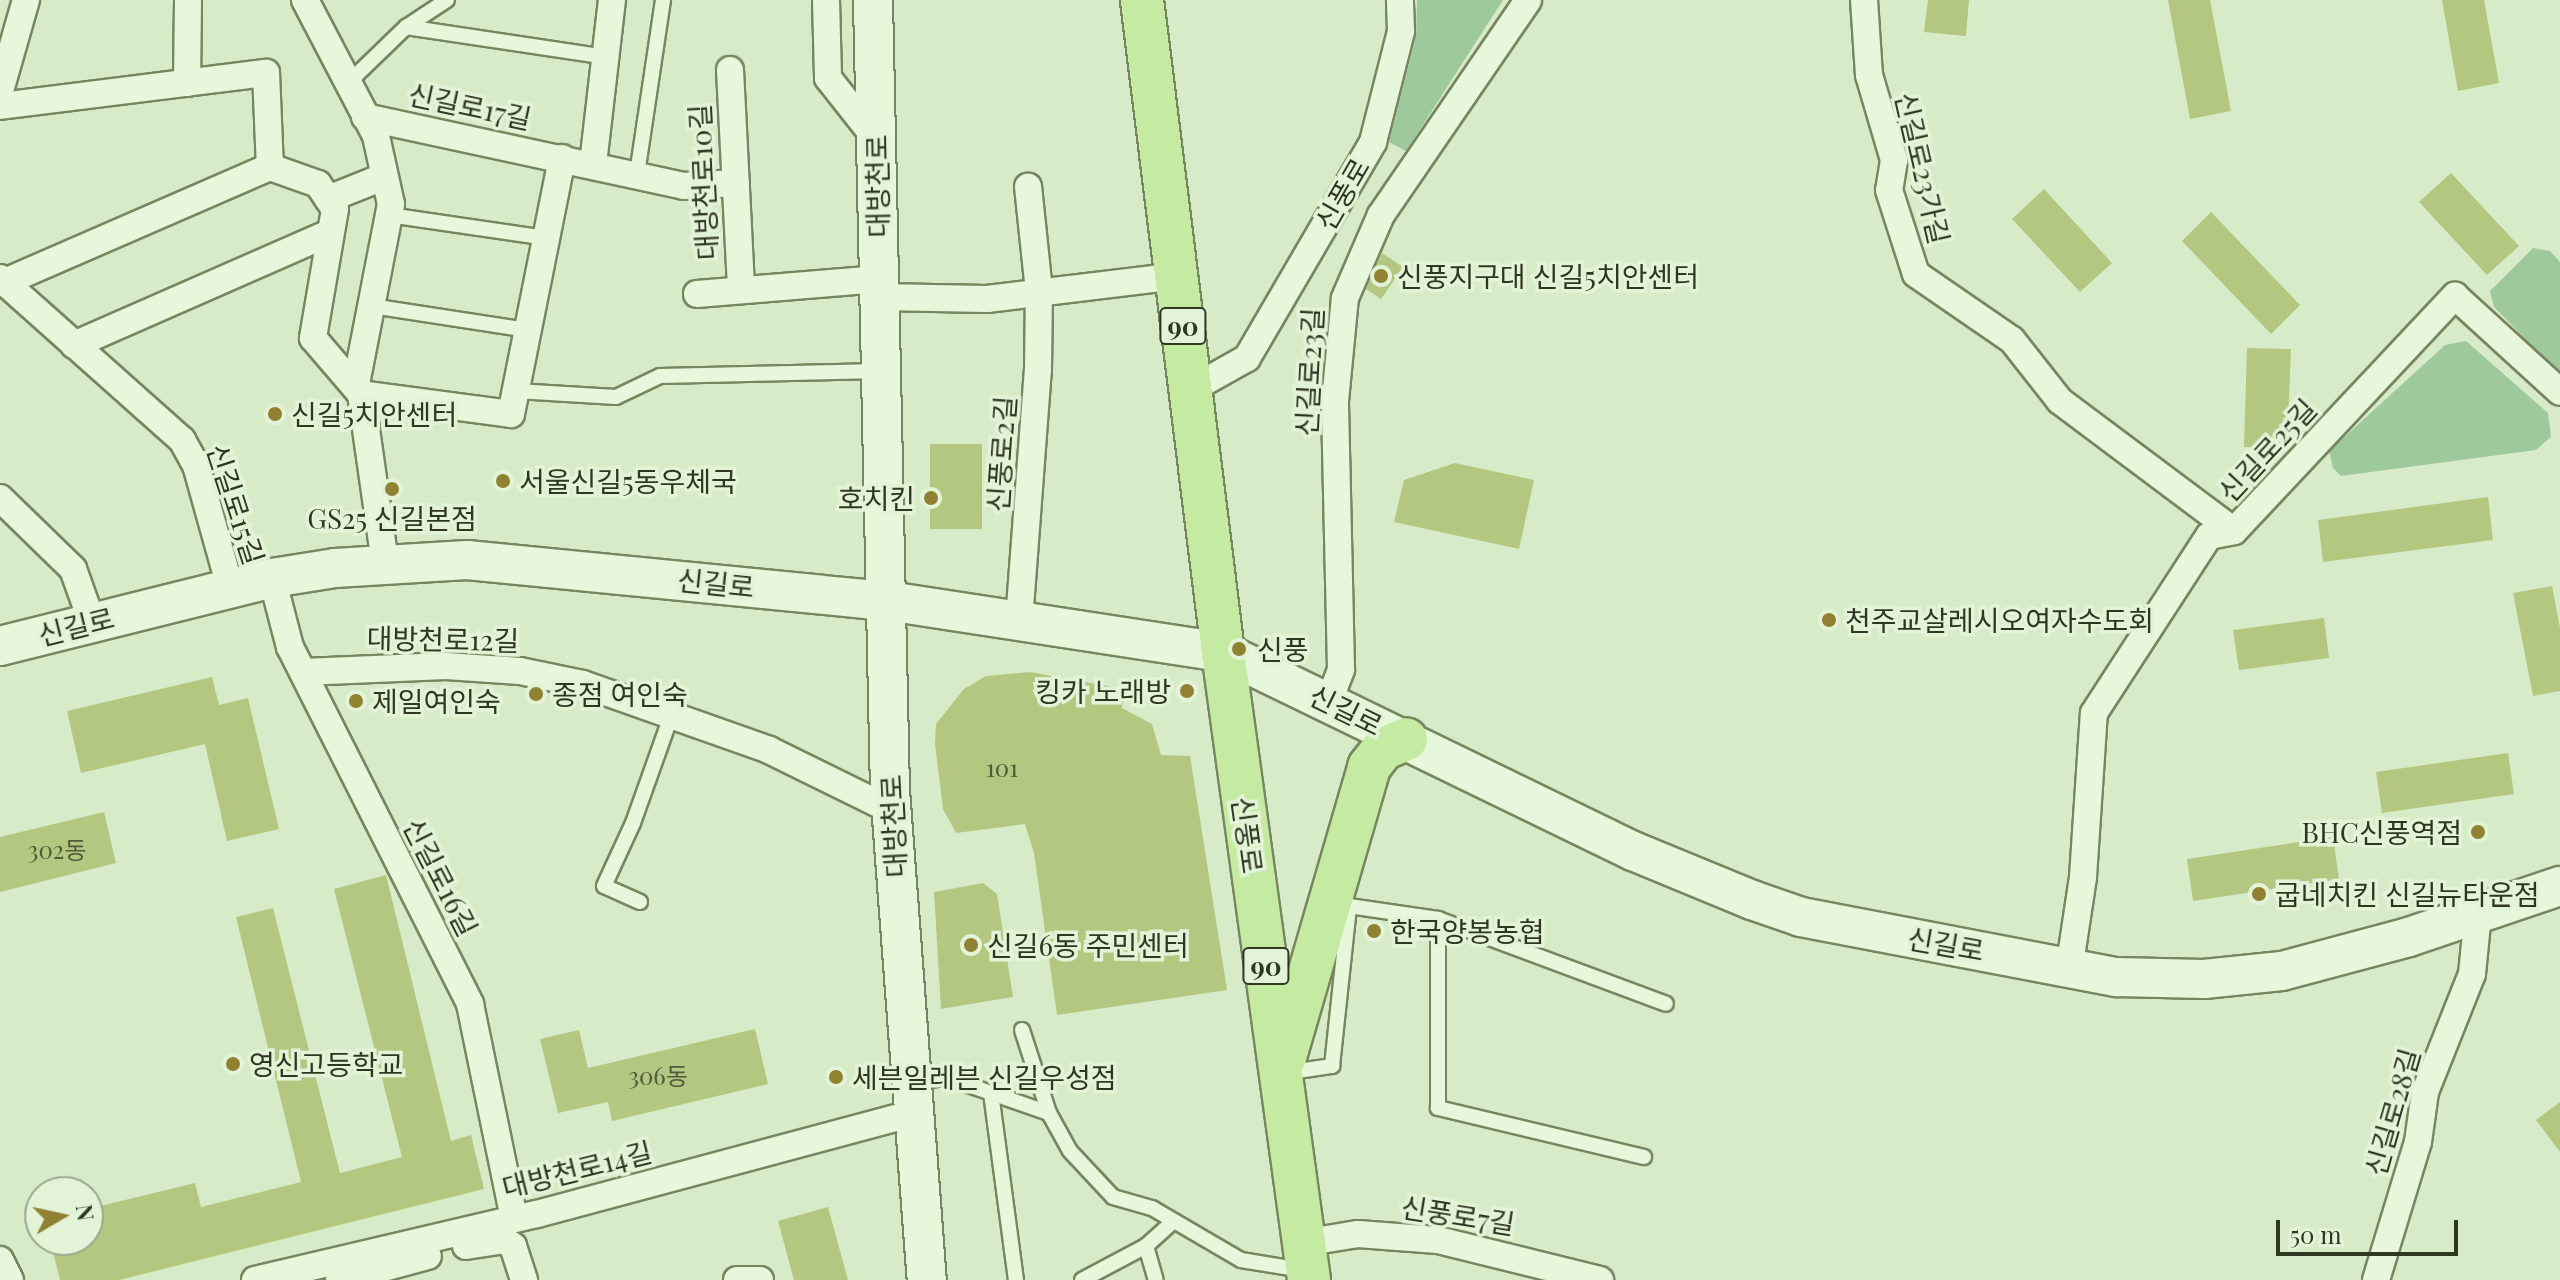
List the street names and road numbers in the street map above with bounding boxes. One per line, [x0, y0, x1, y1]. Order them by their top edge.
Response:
street label: 신길로17길 [405, 77, 535, 135]
street label: 신길로23가길 [1889, 89, 1957, 247]
street label: 대방천로10길 [682, 103, 724, 261]
street label: 대방천로 [859, 134, 895, 238]
street label: 신풍로 [1308, 152, 1376, 236]
road number: 90 [1159, 304, 1207, 348]
street label: 신길로23길 [1289, 307, 1329, 437]
street label: 신길로25길 [2211, 392, 2323, 508]
street label: 신풍로2길 [980, 395, 1022, 513]
street label: 신길로15길 [201, 440, 271, 568]
street label: 신길로 [676, 562, 756, 604]
street label: 신길로 [34, 600, 118, 652]
street label: 대방천로12길 [366, 621, 520, 657]
street label: 신길로 [1304, 678, 1388, 742]
street label: 대방천로 [874, 774, 912, 878]
street label: 신풍로 [1226, 794, 1270, 876]
street label: 신길로16길 [397, 812, 485, 942]
street label: 신길로 [1905, 921, 1987, 967]
road number: 90 [1242, 944, 1290, 988]
street label: 신길로28길 [2358, 1044, 2426, 1180]
street label: 대방천로14길 [499, 1134, 655, 1204]
street label: 신풍로7길 [1399, 1189, 1517, 1241]

